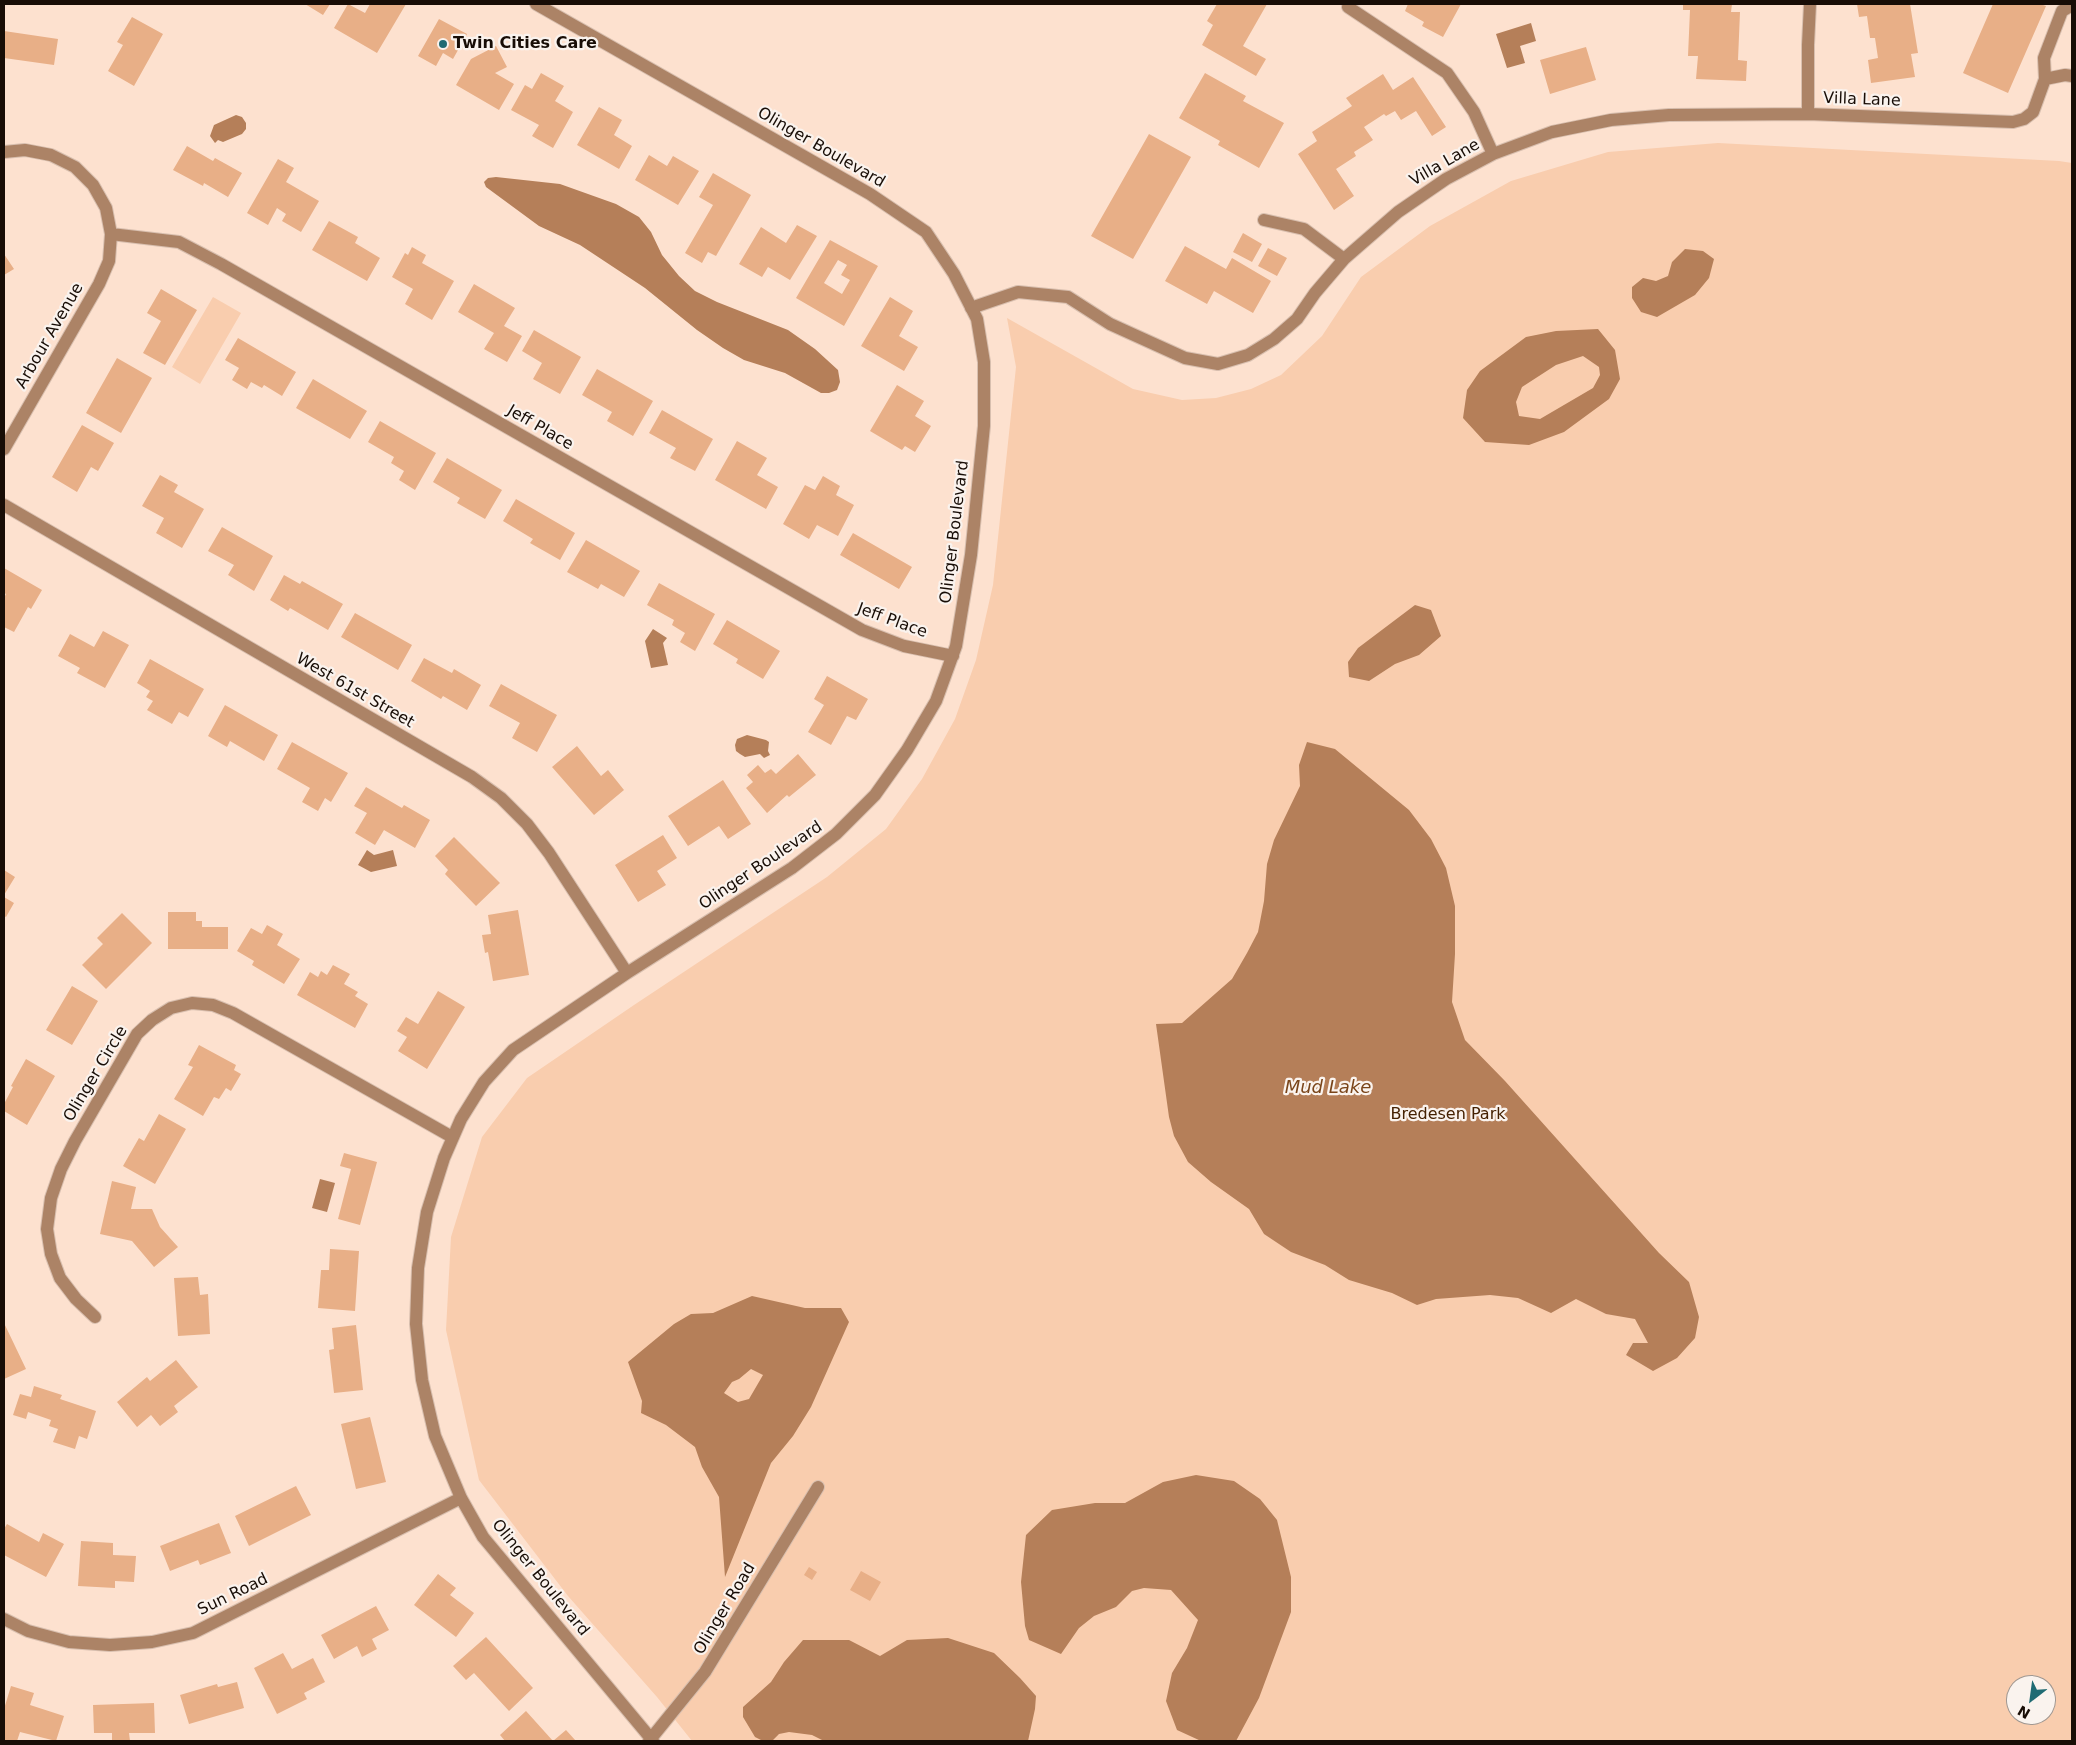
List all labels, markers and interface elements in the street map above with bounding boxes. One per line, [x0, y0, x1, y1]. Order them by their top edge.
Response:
place label: Twin Cities Care [453, 34, 597, 54]
marker: Twin Cities Care [437, 38, 449, 50]
street label: Villa Lane [1823, 89, 1901, 111]
street label: Olinger Boulevard [754, 104, 888, 192]
street label: Villa Lane [1407, 135, 1483, 191]
street label: Arbour Avenue [12, 280, 88, 392]
street label: Jeff Place [503, 401, 577, 455]
street label: Olinger Boulevard [937, 459, 973, 605]
street label: Jeff Place [854, 599, 930, 643]
street label: West 61st Street [293, 649, 417, 733]
street label: Olinger Boulevard [696, 818, 826, 914]
street label: Olinger Circle [60, 1023, 132, 1125]
water label: Mud Lake [1285, 1077, 1371, 1099]
park label: Bredesen Park [1390, 1105, 1506, 1125]
street label: Olinger Boulevard [487, 1516, 593, 1640]
street label: Olinger Road [690, 1560, 760, 1658]
street label: Sun Road [195, 1570, 271, 1620]
north arrow [2006, 1675, 2056, 1725]
text: N [2015, 1702, 2033, 1722]

